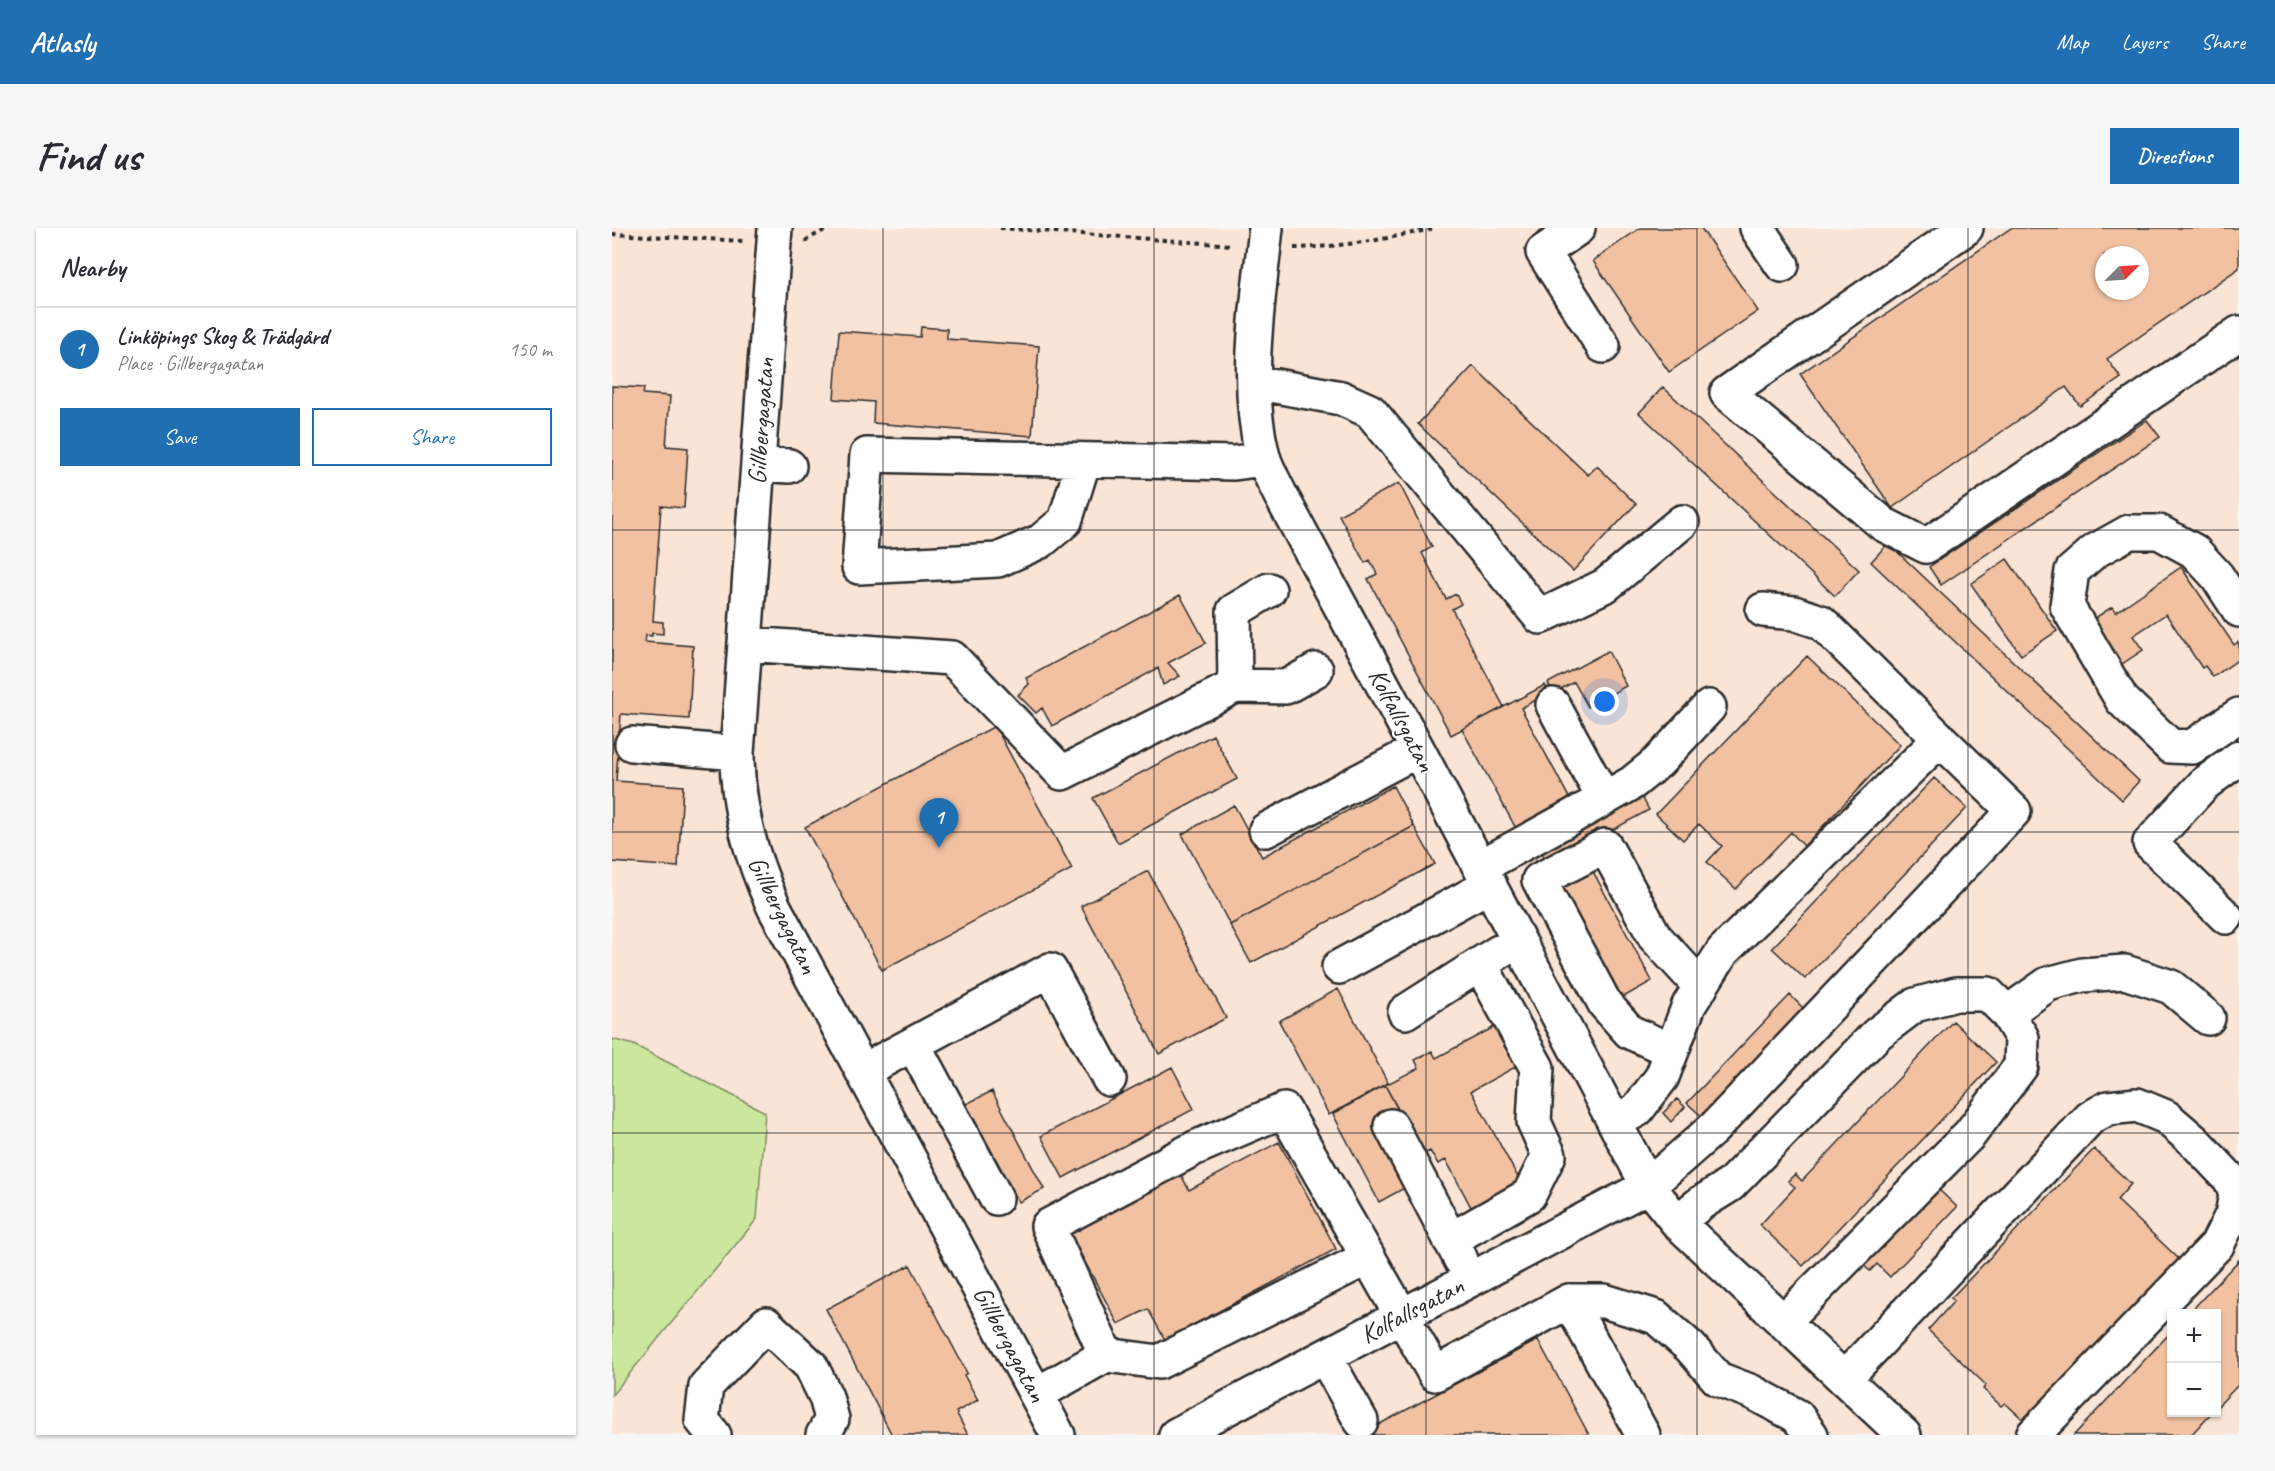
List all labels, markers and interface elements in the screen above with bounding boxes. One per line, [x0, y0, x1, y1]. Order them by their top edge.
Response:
text: Atlasly [30, 25, 95, 60]
text: Map [2056, 29, 2089, 55]
text: Layers [2122, 29, 2168, 55]
text: Share [2201, 29, 2245, 55]
button: Directions [2110, 128, 2239, 184]
text: Find us [36, 130, 141, 183]
north arrow [2095, 246, 2149, 300]
text: Nearby [60, 251, 125, 284]
text: Linköpings Skog & Trädgård [117, 323, 328, 351]
text: 1 [75, 337, 84, 362]
text: 150 m [509, 337, 552, 362]
text: Place · Gillbergagatan [117, 351, 263, 376]
street label: Gillbergagatan [740, 356, 782, 485]
button: Save [60, 408, 300, 466]
button: Share [312, 408, 552, 466]
street label: Kolfallsgatan [1361, 663, 1443, 778]
your location [1590, 687, 1619, 716]
pin: 1 [920, 798, 958, 848]
street label: Gillbergagatan [740, 851, 826, 980]
street label: Kolfallsgatan [1355, 1269, 1470, 1351]
street label: Gillbergagatan [966, 1280, 1054, 1408]
map controls [2167, 1309, 2221, 1417]
button: + [2167, 1309, 2221, 1363]
button: − [2167, 1363, 2221, 1417]

